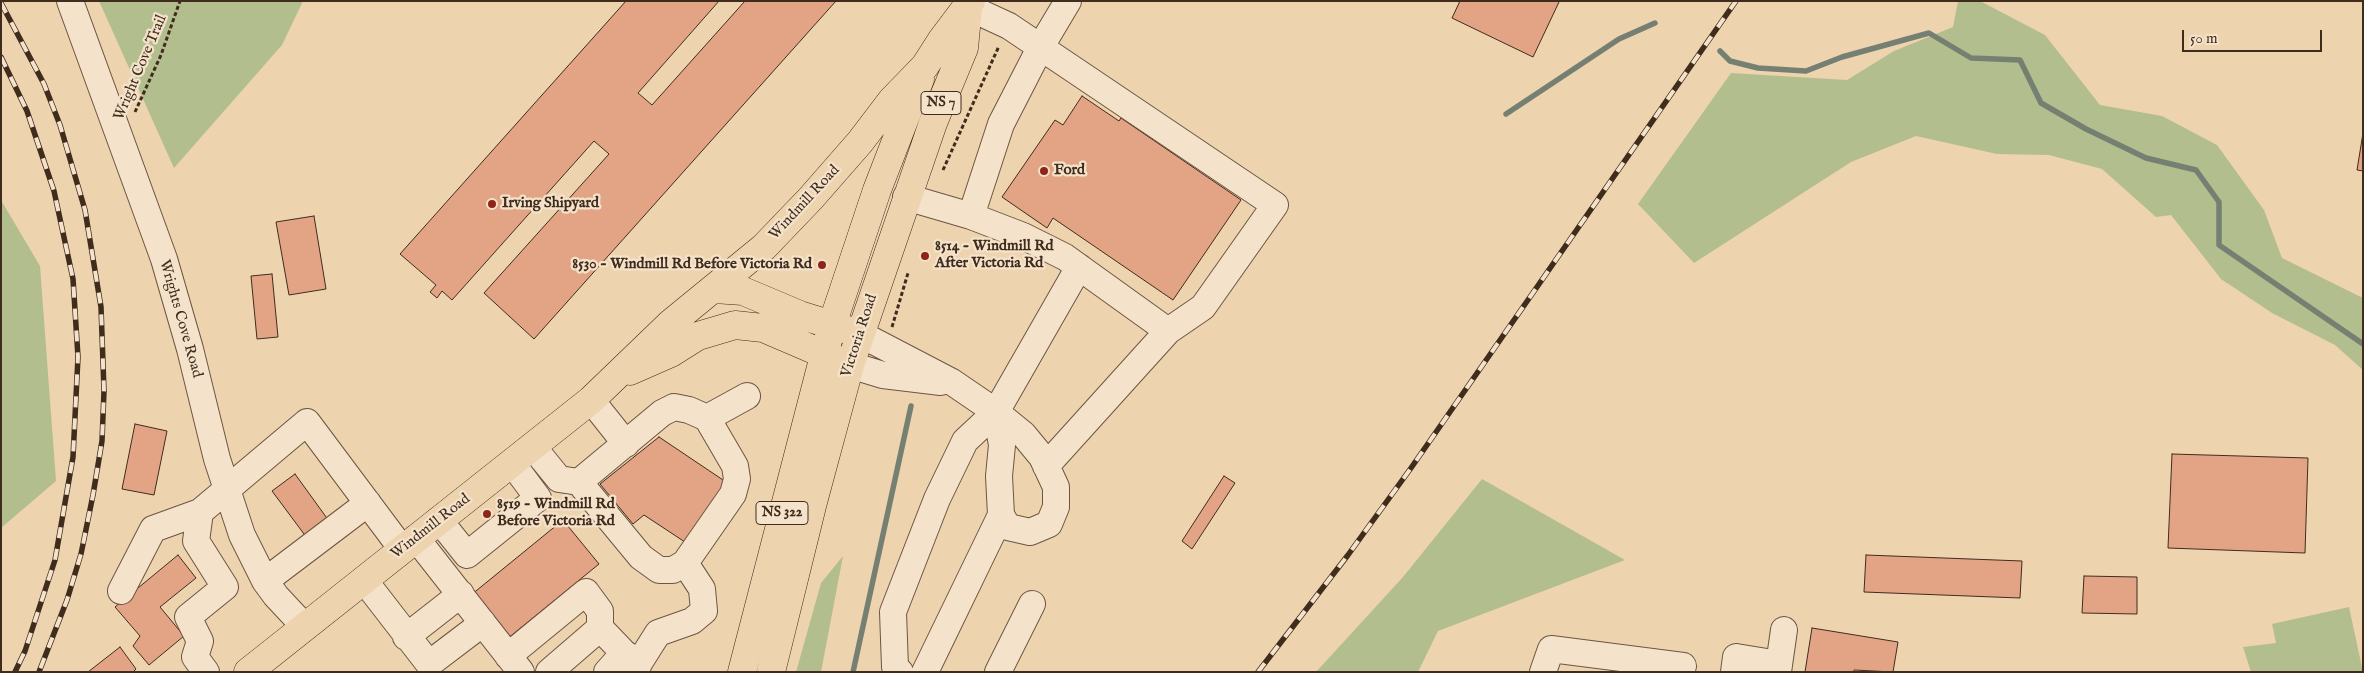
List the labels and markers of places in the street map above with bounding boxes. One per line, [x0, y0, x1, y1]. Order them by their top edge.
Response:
place label: Ford [1054, 162, 1085, 180]
marker: Ford [1038, 165, 1050, 177]
place label: Irving Shipyard [502, 195, 599, 213]
marker: Irving Shipyard [486, 198, 498, 210]
place label: 8514 - Windmill Rd After Victoria Rd [935, 238, 1054, 273]
marker: 8514 - Windmill Rd After Victoria Rd [919, 250, 931, 262]
place label: 8530 - Windmill Rd Before Victoria Rd [572, 256, 812, 274]
marker: 8530 - Windmill Rd Before Victoria Rd [816, 259, 828, 271]
place label: 8519 - Windmill Rd Before Victoria Rd [497, 496, 615, 531]
marker: 8519 - Windmill Rd Before Victoria Rd [481, 508, 493, 520]

